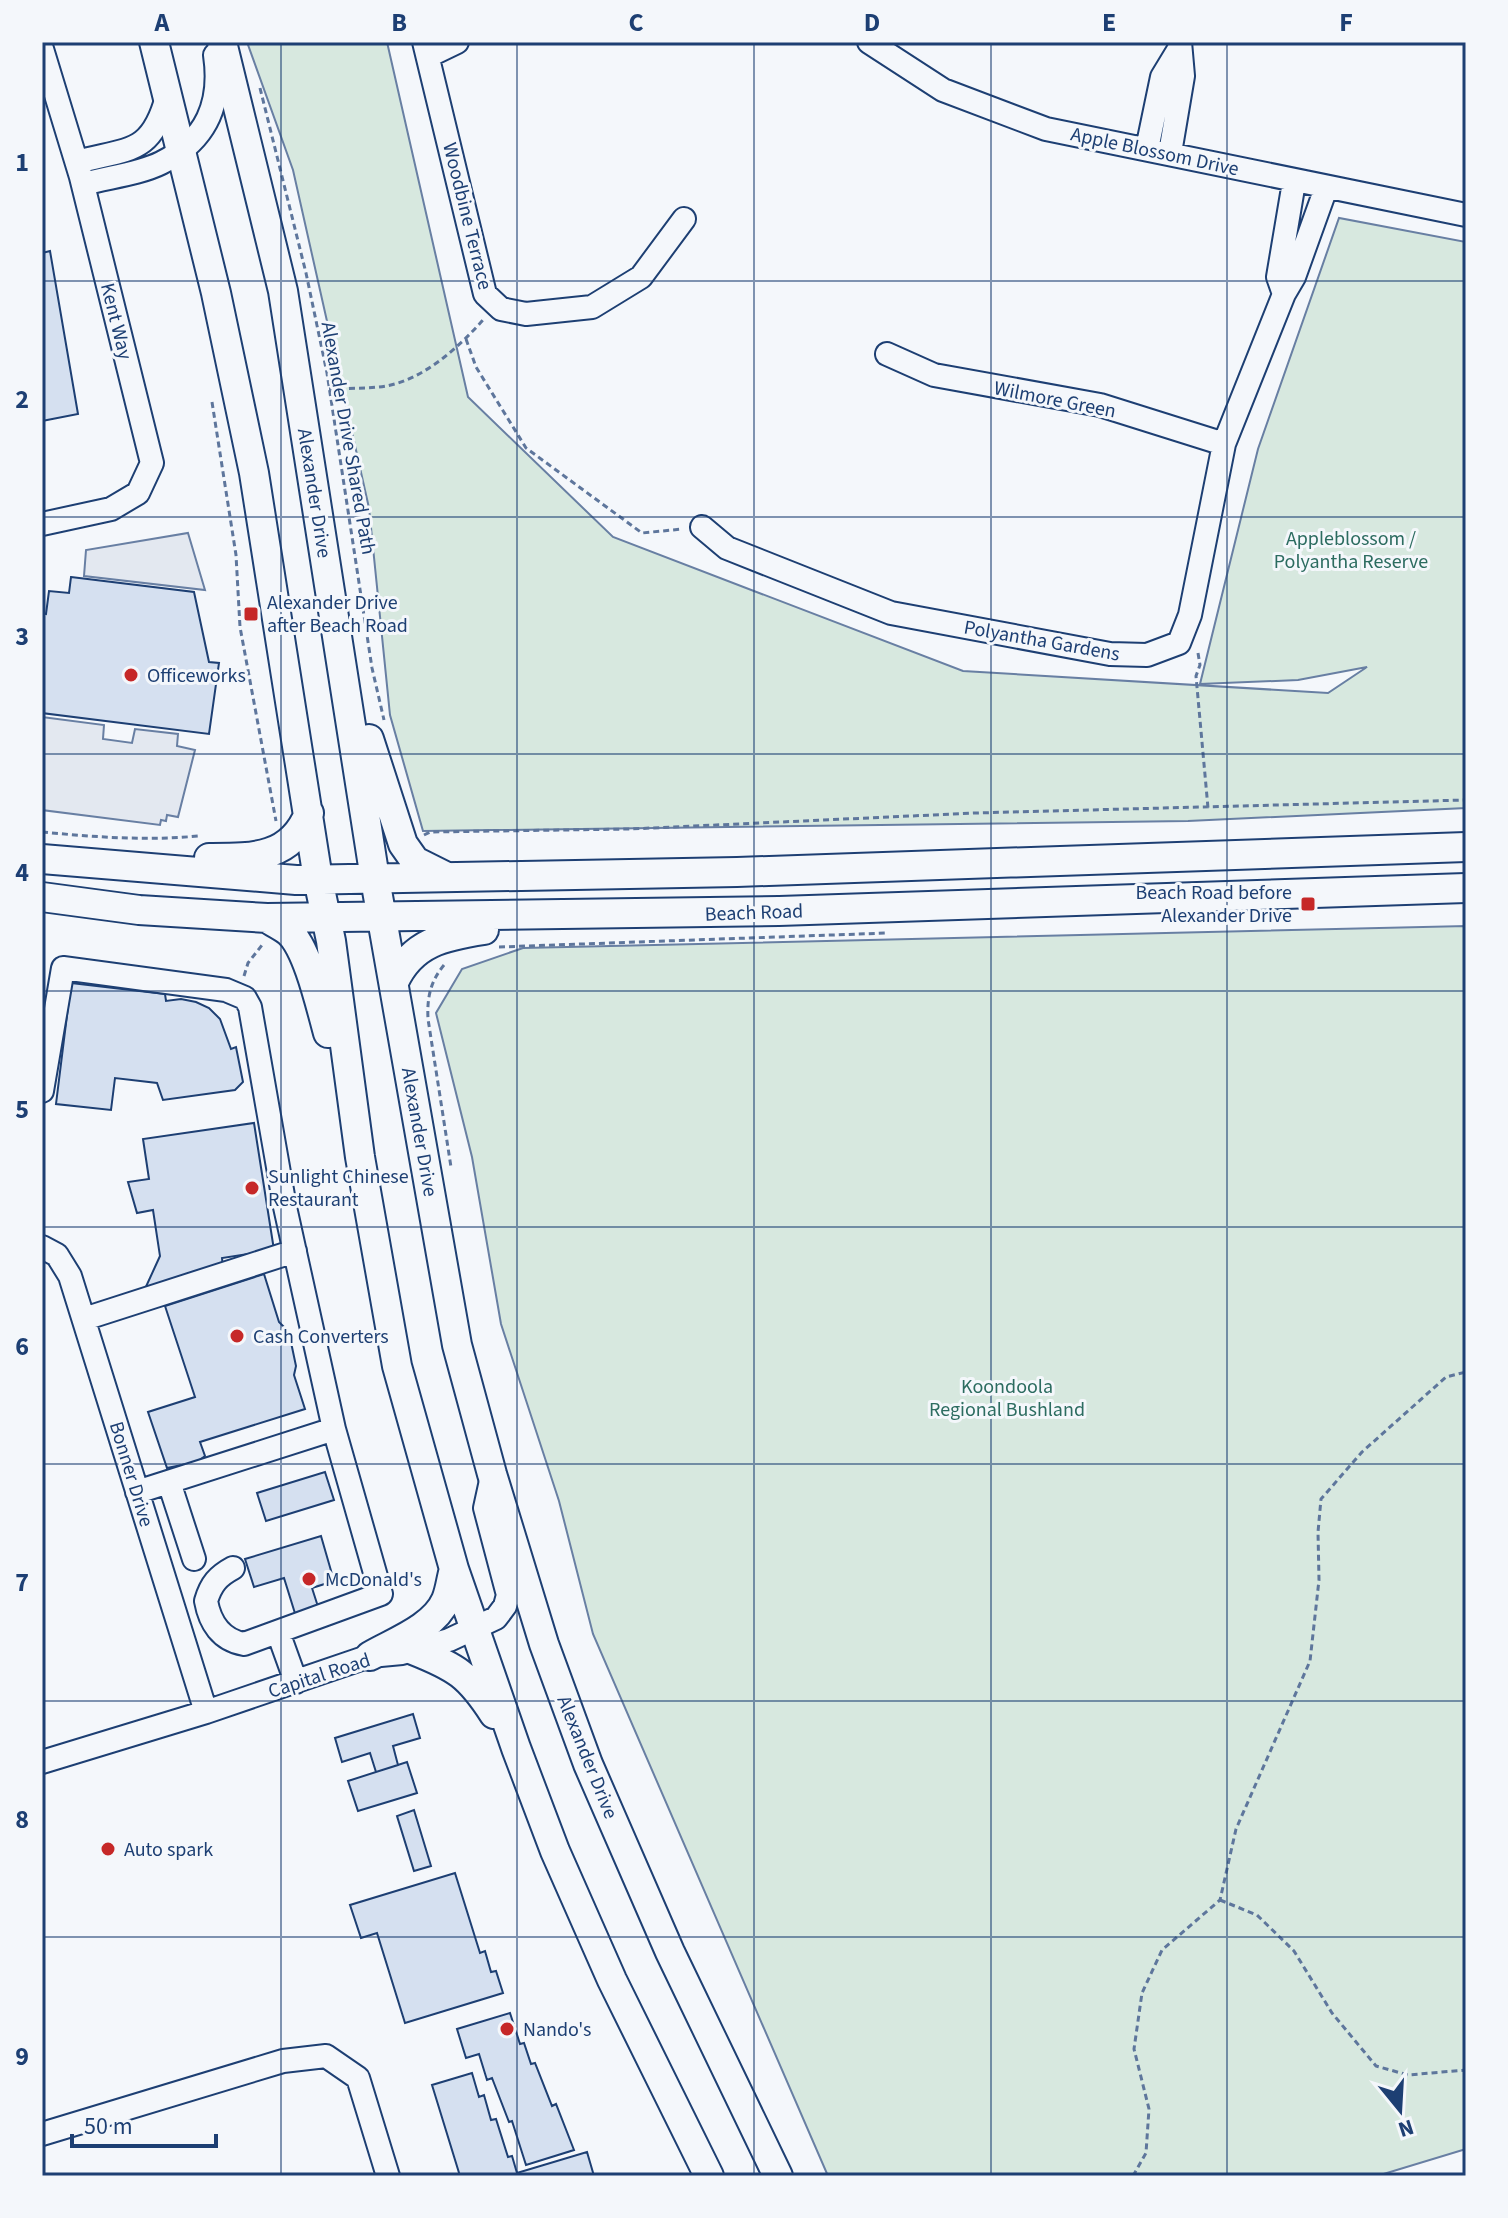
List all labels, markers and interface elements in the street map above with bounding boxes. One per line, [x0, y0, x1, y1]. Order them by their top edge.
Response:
text: A [154, 4, 171, 41]
text: B [391, 4, 407, 41]
text: C [628, 4, 644, 41]
text: D [864, 4, 880, 41]
text: E [1102, 4, 1116, 41]
text: F [1339, 4, 1353, 41]
street label: Apple Blossom Drive [1068, 120, 1242, 183]
street label: Woodbine Terrace [435, 140, 499, 293]
text: 1 [15, 144, 29, 181]
street label: Kent Way [93, 280, 139, 363]
street label: Alexander Drive Shared Path [314, 319, 382, 557]
street label: Wilmore Green [991, 374, 1118, 426]
text: 2 [15, 381, 29, 418]
street label: Alexander Drive [290, 426, 338, 560]
park label: Appleblossom / Polyantha Reserve [1274, 525, 1428, 576]
place label: Alexander Drive after Beach Road [267, 589, 408, 640]
marker: Alexander Drive after Beach Road [242, 605, 260, 623]
street label: Polyantha Gardens [962, 613, 1122, 668]
text: 3 [15, 618, 29, 655]
place label: Officeworks [147, 662, 246, 690]
marker: Officeworks [122, 666, 140, 684]
text: 4 [15, 854, 29, 891]
place label: Beach Road before Alexander Drive [1136, 879, 1292, 930]
marker: Beach Road before Alexander Drive [1299, 895, 1317, 913]
street label: Beach Road [704, 897, 804, 929]
street label: Alexander Drive [394, 1065, 444, 1199]
text: 5 [15, 1091, 29, 1128]
place label: Sunlight Chinese Restaurant [268, 1163, 409, 1214]
marker: Sunlight Chinese Restaurant [243, 1179, 261, 1197]
place label: Cash Converters [253, 1323, 389, 1351]
marker: Cash Converters [228, 1327, 246, 1345]
text: 6 [15, 1328, 29, 1365]
park label: Koondoola Regional Bushland [929, 1373, 1085, 1424]
street label: Bonner Drive [102, 1418, 160, 1530]
text: 7 [15, 1564, 29, 1601]
place label: McDonald's [325, 1566, 422, 1594]
marker: McDonald's [300, 1570, 318, 1588]
street label: Capital Road [265, 1646, 374, 1706]
street label: Alexander Drive [550, 1692, 625, 1823]
text: 8 [15, 1801, 29, 1838]
place label: Auto spark [124, 1836, 213, 1864]
marker: Auto spark [99, 1840, 117, 1858]
place label: Nando's [523, 2016, 591, 2044]
marker: Nando's [498, 2020, 516, 2038]
text: 9 [15, 2038, 29, 2075]
north arrow [1360, 2070, 1440, 2150]
scale bar [72, 2098, 216, 2148]
text: 50 m [84, 2109, 133, 2144]
text: N [1394, 2111, 1418, 2146]

